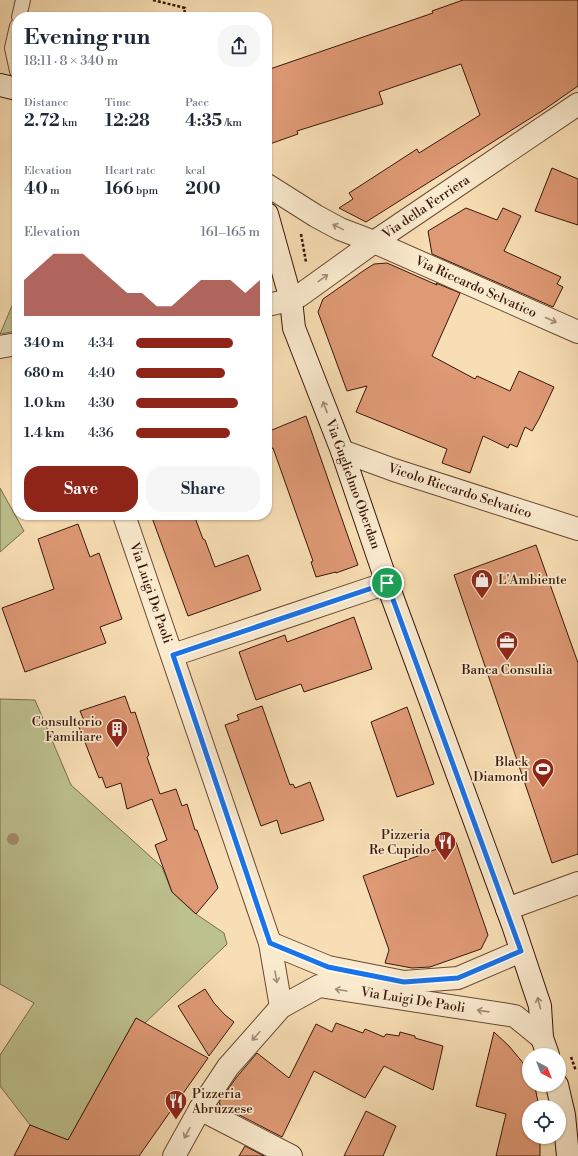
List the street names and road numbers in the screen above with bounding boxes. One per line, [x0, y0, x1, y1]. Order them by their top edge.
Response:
street label: Via della Ferriera [378, 172, 473, 243]
street label: Via Riccardo Selvatico [412, 253, 539, 321]
street label: Via Guglielmo Oberdan [322, 416, 384, 551]
street label: Vicolo Riccardo Selvatico [385, 460, 534, 522]
street label: Via Luigi De Paoli [126, 539, 176, 646]
street label: Via Luigi De Paoli [359, 984, 466, 1016]

